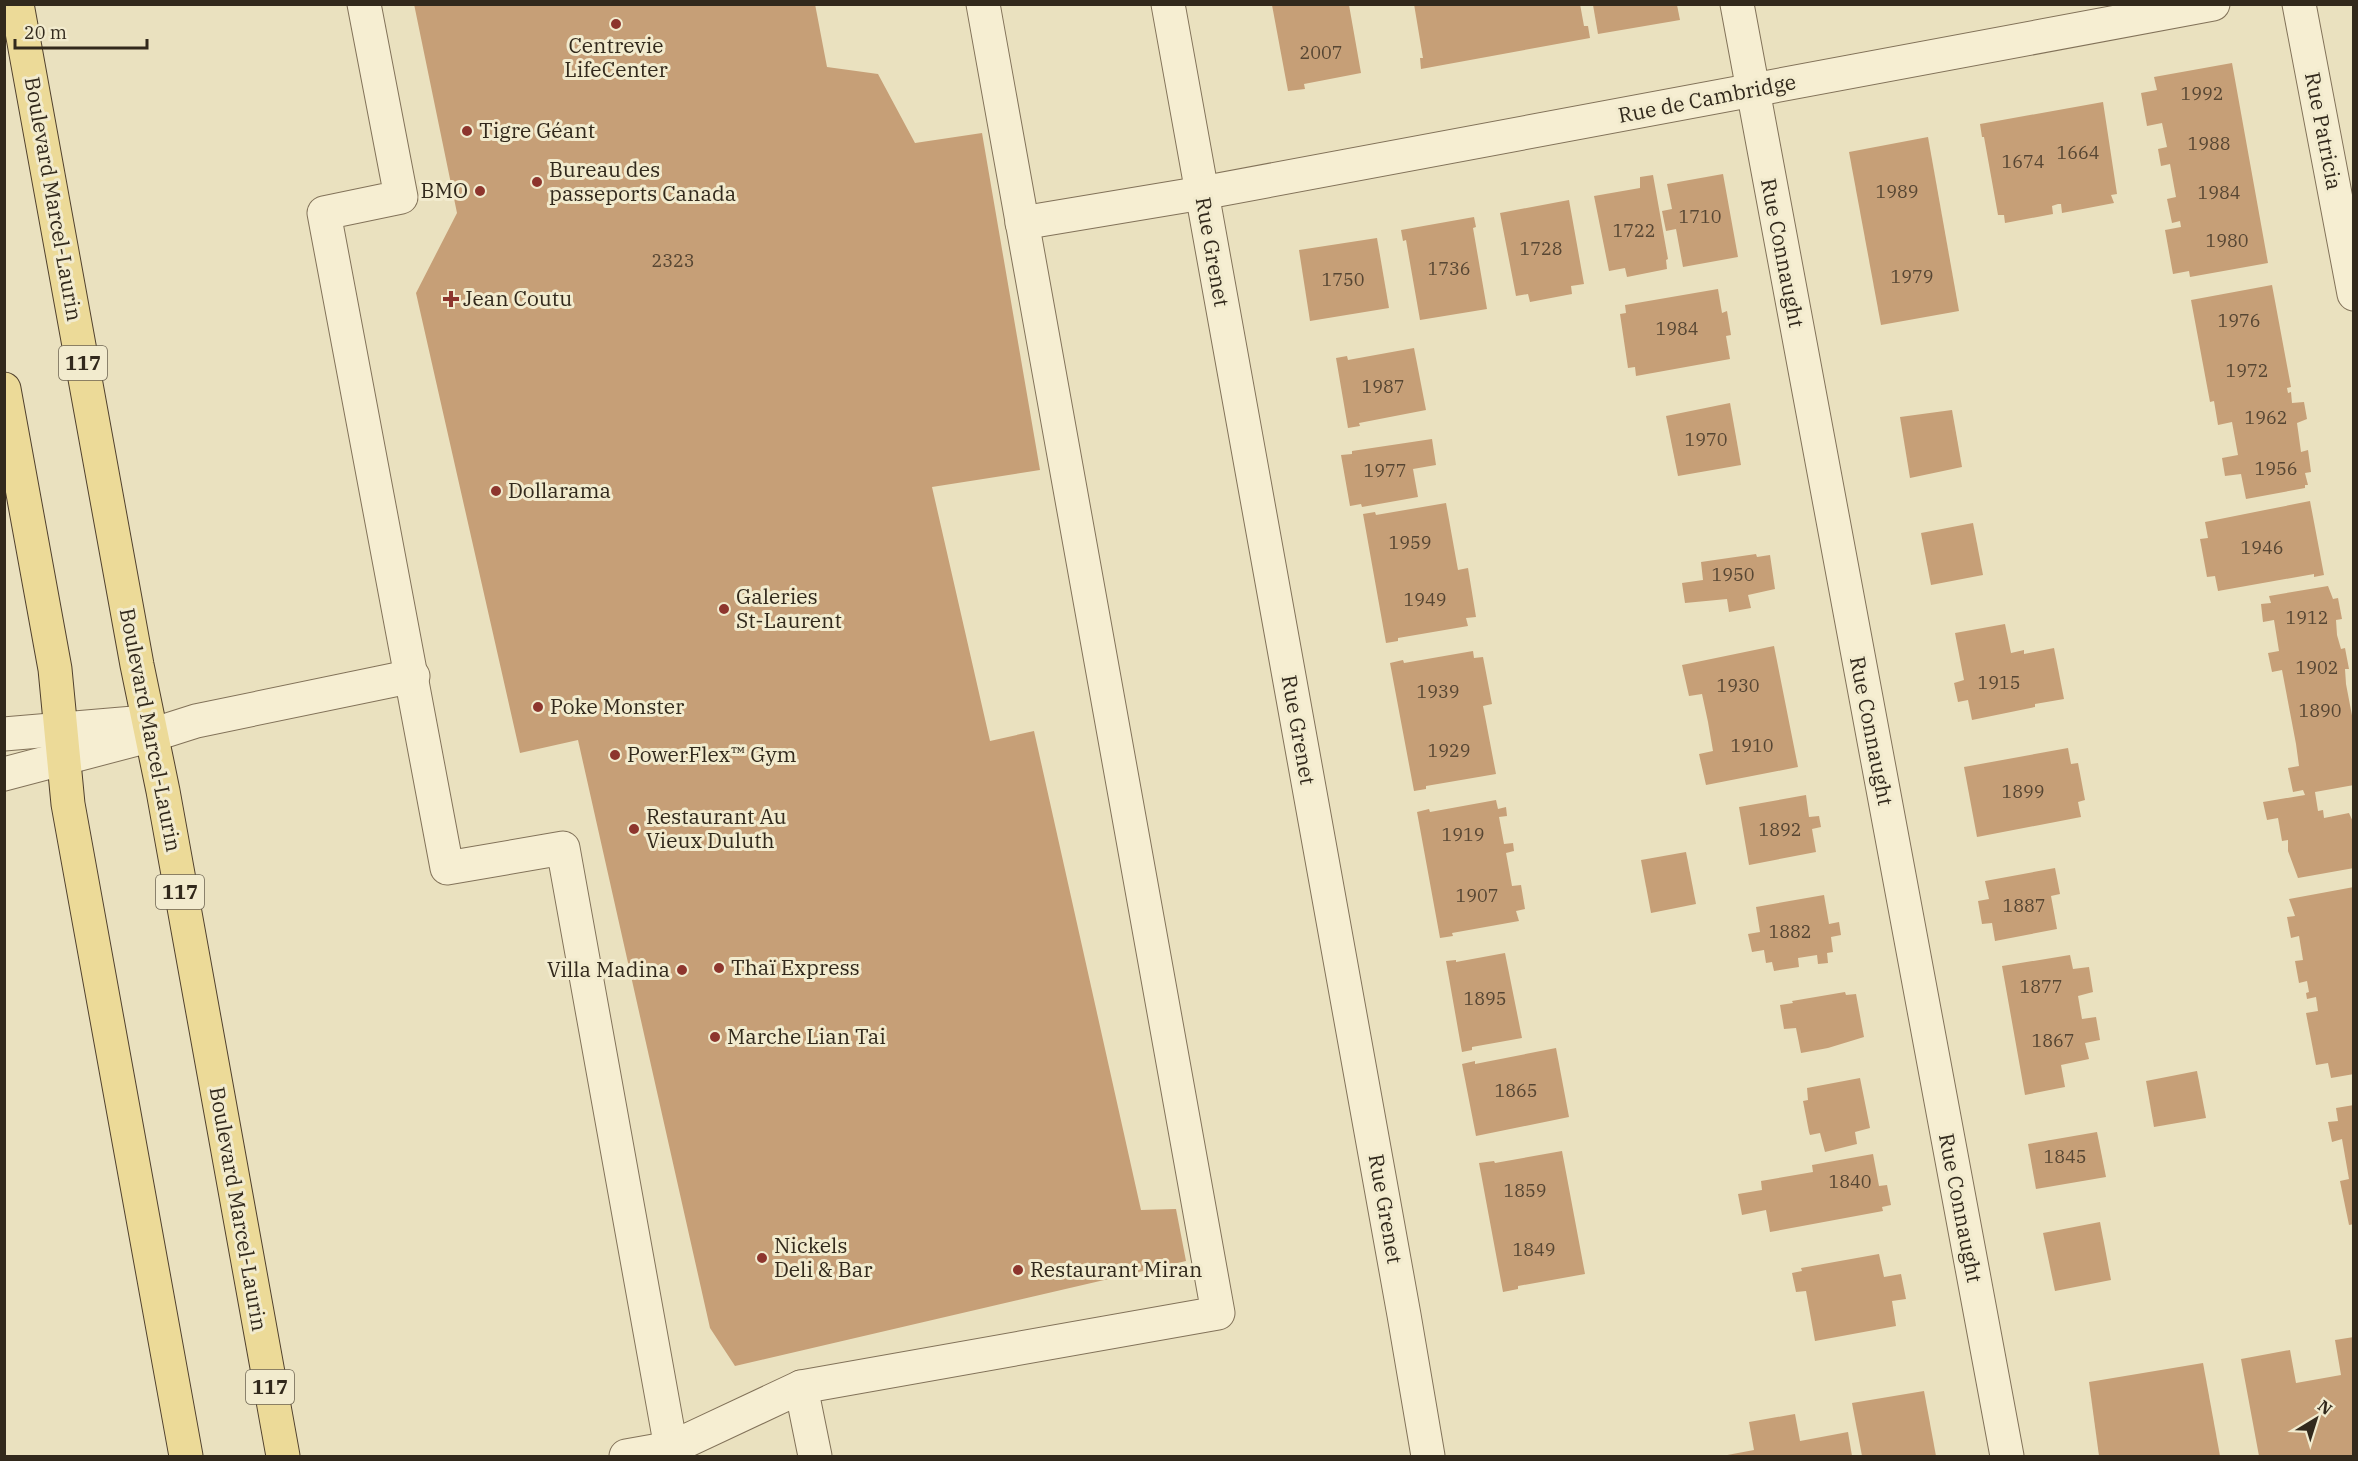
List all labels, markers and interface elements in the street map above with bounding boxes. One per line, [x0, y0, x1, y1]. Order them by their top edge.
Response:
scale bar [15, 12, 147, 50]
marker: Centrevie LifeCenter [609, 17, 623, 31]
text: 20 m [24, 21, 67, 44]
place label: Centrevie LifeCenter [564, 31, 669, 83]
house number: 2007 [1299, 41, 1343, 64]
street label: Rue de Cambridge [1615, 67, 1798, 129]
street label: Rue Patricia [2299, 70, 2349, 192]
street label: Boulevard Marcel-Laurin [19, 75, 89, 323]
house number: 1992 [2180, 82, 2224, 105]
place label: Tigre Géant [479, 116, 595, 144]
marker: Tigre Géant [460, 124, 474, 138]
house number: 1988 [2187, 132, 2231, 155]
house number: 1664 [2056, 141, 2100, 164]
house number: 1674 [2001, 150, 2045, 173]
place label: Bureau des passeports Canada [549, 155, 736, 207]
marker: Bureau des passeports Canada [530, 175, 544, 189]
place label: BMO [421, 176, 468, 204]
street label: Rue Connaught [1755, 176, 1811, 330]
house number: 1989 [1875, 180, 1919, 203]
house number: 1984 [2197, 181, 2241, 204]
marker: BMO [473, 184, 487, 198]
street label: Rue Grenet [1190, 195, 1236, 309]
house number: 1710 [1678, 205, 1722, 228]
house number: 1722 [1612, 219, 1656, 242]
house number: 1980 [2205, 229, 2249, 252]
house number: 1728 [1519, 237, 1563, 260]
house number: 2323 [651, 249, 695, 272]
house number: 1736 [1427, 257, 1471, 280]
house number: 1979 [1890, 265, 1934, 288]
house number: 1750 [1321, 268, 1365, 291]
place label: Jean Coutu [463, 284, 572, 312]
marker: Jean Coutu [444, 292, 458, 306]
house number: 1976 [2217, 309, 2261, 332]
house number: 1984 [1655, 317, 1699, 340]
road number: 117 [59, 346, 107, 380]
house number: 1972 [2225, 359, 2269, 382]
house number: 1987 [1361, 375, 1405, 398]
house number: 1962 [2244, 406, 2288, 429]
house number: 1970 [1684, 428, 1728, 451]
house number: 1956 [2254, 457, 2298, 480]
house number: 1977 [1363, 459, 1407, 482]
place label: Dollarama [508, 476, 611, 504]
marker: Dollarama [489, 484, 503, 498]
house number: 1959 [1388, 531, 1432, 554]
house number: 1946 [2240, 536, 2284, 559]
house number: 1950 [1711, 563, 1755, 586]
place label: Galeries St-Laurent [736, 582, 842, 634]
house number: 1949 [1403, 588, 1447, 611]
marker: Galeries St-Laurent [717, 602, 731, 616]
street label: Boulevard Marcel-Laurin [114, 606, 188, 854]
house number: 1912 [2285, 606, 2329, 629]
street label: Rue Connaught [1844, 654, 1900, 808]
house number: 1902 [2295, 656, 2339, 679]
house number: 1915 [1977, 671, 2021, 694]
street label: Rue Grenet [1276, 673, 1322, 787]
house number: 1930 [1716, 674, 1760, 697]
house number: 1939 [1416, 680, 1460, 703]
place label: Poke Monster [550, 692, 685, 720]
house number: 1890 [2298, 699, 2342, 722]
marker: Poke Monster [531, 700, 545, 714]
house number: 1910 [1730, 734, 1774, 757]
house number: 1929 [1427, 739, 1471, 762]
place label: PowerFlex™ Gym [627, 740, 797, 768]
marker: PowerFlex™ Gym [608, 748, 622, 762]
house number: 1899 [2001, 780, 2045, 803]
place label: Restaurant Au Vieux Duluth [646, 802, 786, 854]
house number: 1892 [1758, 818, 1802, 841]
marker: Restaurant Au Vieux Duluth [627, 822, 641, 836]
house number: 1919 [1441, 823, 1485, 846]
road number: 117 [156, 875, 204, 909]
house number: 1907 [1455, 884, 1499, 907]
house number: 1887 [2002, 894, 2046, 917]
house number: 1882 [1768, 920, 1812, 943]
place label: Thaï Express [731, 953, 860, 981]
place label: Villa Madina [547, 955, 670, 983]
marker: Thaï Express [712, 961, 726, 975]
marker: Villa Madina [675, 963, 689, 977]
house number: 1877 [2019, 975, 2063, 998]
house number: 1895 [1463, 987, 1507, 1010]
place label: Marche Lian Tai [727, 1022, 886, 1050]
house number: 1867 [2031, 1029, 2075, 1052]
marker: Marche Lian Tai [708, 1030, 722, 1044]
house number: 1865 [1494, 1079, 1538, 1102]
street label: Boulevard Marcel-Laurin [204, 1085, 274, 1333]
street label: Rue Connaught [1933, 1131, 1989, 1285]
house number: 1845 [2043, 1145, 2087, 1168]
street label: Rue Grenet [1363, 1152, 1409, 1266]
house number: 1840 [1828, 1170, 1872, 1193]
house number: 1859 [1503, 1179, 1547, 1202]
place label: Nickels Deli & Bar [774, 1231, 873, 1283]
house number: 1849 [1512, 1238, 1556, 1261]
marker: Nickels Deli & Bar [755, 1251, 769, 1265]
place label: Restaurant Miran [1030, 1255, 1203, 1283]
marker: Restaurant Miran [1011, 1263, 1025, 1277]
road number: 117 [246, 1370, 294, 1404]
north arrow [2286, 1389, 2346, 1449]
text: N [2314, 1395, 2336, 1419]

